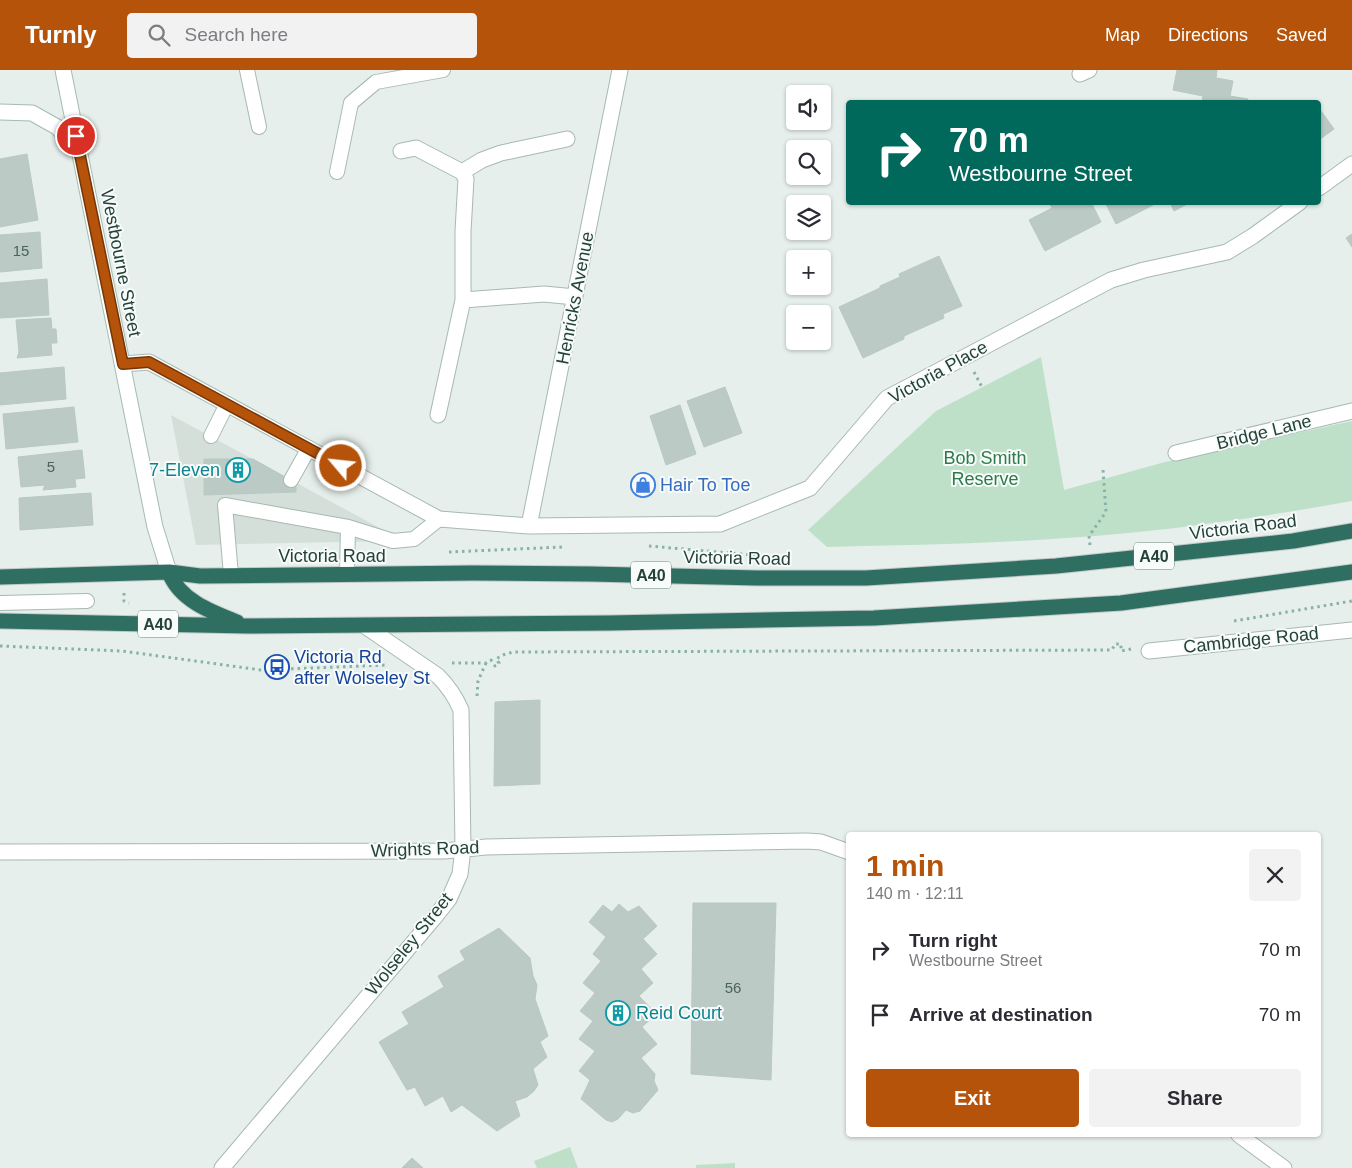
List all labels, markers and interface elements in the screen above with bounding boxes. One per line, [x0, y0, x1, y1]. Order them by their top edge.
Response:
search box [127, 13, 477, 58]
text: Turnly [25, 21, 97, 48]
icon: search [145, 21, 173, 49]
text: Search here [185, 24, 288, 45]
text: Map [1105, 25, 1140, 45]
text: Directions [1168, 25, 1248, 45]
text: Saved [1276, 25, 1327, 45]
map controls [786, 85, 831, 350]
button: sound [786, 85, 831, 130]
pin [55, 115, 97, 157]
icon: right [866, 120, 931, 185]
text: 70 m [949, 120, 1029, 159]
icon: arrive [62, 122, 90, 150]
button: search [786, 140, 831, 185]
text: Westbourne Street [949, 161, 1132, 186]
street label: Westbourne Street [97, 188, 145, 338]
button: layers [786, 195, 831, 240]
street label: Henricks Avenue [552, 230, 598, 366]
house number: 15 [13, 242, 29, 259]
button: + [786, 250, 831, 295]
button: − [786, 305, 831, 350]
street label: Victoria Place [885, 337, 991, 407]
street label: Bridge Lane [1214, 411, 1314, 453]
position arrow [314, 439, 366, 491]
park label: Bob Smith Reserve [943, 448, 1027, 489]
building icon: 7-Eleven [225, 457, 251, 483]
house number: 5 [47, 458, 55, 475]
place label: 7-Eleven [149, 460, 220, 480]
shop icon: Hair To Toe [630, 472, 656, 498]
place label: Hair To Toe [660, 475, 750, 495]
street label: Victoria Road [1188, 511, 1298, 543]
road number: A40 [1134, 542, 1174, 570]
street label: Victoria Road [278, 546, 386, 566]
street label: Victoria Road [683, 547, 791, 569]
road number: A40 [631, 562, 671, 588]
road number: A40 [138, 610, 178, 638]
street label: Cambridge Road [1182, 623, 1320, 657]
place label: Victoria Rd after Wolseley St [294, 647, 430, 688]
bus stop icon: Victoria Rd after Wolseley St [264, 654, 290, 680]
street label: Wrights Road [370, 837, 480, 861]
text: 1 min [866, 849, 944, 882]
button: close [1249, 849, 1301, 901]
text: 140 m · 12:11 [866, 885, 964, 902]
street label: Wolseley Street [362, 889, 456, 999]
text: Turn right [909, 930, 997, 951]
icon: right [866, 936, 894, 964]
text: 70 m [1259, 939, 1301, 960]
text: Westbourne Street [909, 952, 1042, 969]
house number: 56 [725, 979, 741, 996]
building icon: Reid Court [605, 1000, 631, 1026]
icon: arrive [866, 1001, 894, 1029]
place label: Reid Court [636, 1003, 722, 1023]
text: Arrive at destination [909, 1004, 1093, 1025]
text: 70 m [1259, 1004, 1301, 1025]
button: Exit [866, 1069, 1079, 1127]
button: Share [1089, 1069, 1301, 1127]

